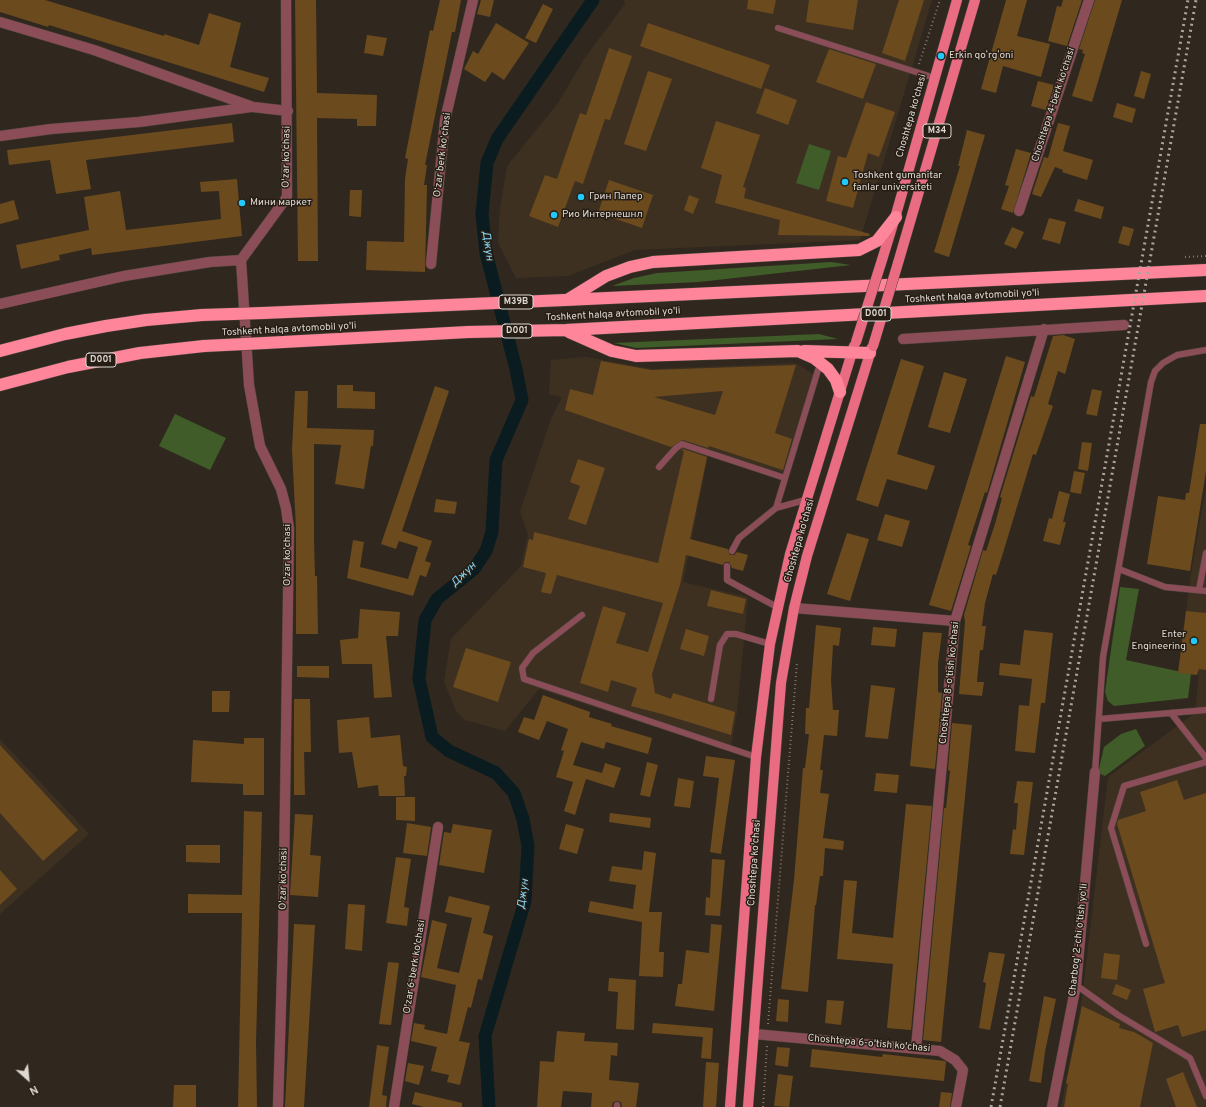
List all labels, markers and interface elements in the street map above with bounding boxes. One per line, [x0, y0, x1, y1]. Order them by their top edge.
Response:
street label: Choshtepa 4-berk ko'chasi [1030, 46, 1078, 164]
place label: Erkin qoʻrgʻoni [949, 50, 1013, 62]
marker: Erkin qoʻrgʻoni [936, 51, 946, 61]
street label: Choshtepa ko'chasi [894, 73, 930, 159]
street label: Oʻzar berk koʻchasi [432, 112, 454, 198]
road number: M34 [923, 124, 951, 138]
street label: O'zar ko'chasi [280, 126, 294, 188]
place label: Toshkent gumanitar fanlar universiteti [853, 170, 942, 194]
marker: Toshkent gumanitar fanlar universiteti [840, 177, 850, 187]
place label: Грин Папер [589, 191, 643, 203]
marker: Грин Папер [576, 192, 586, 202]
place label: Мини маркет [250, 197, 312, 209]
marker: Мини маркет [237, 198, 247, 208]
place label: Рио Интернешнл [562, 209, 643, 221]
marker: Рио Интернешнл [549, 210, 559, 220]
water label: Джун [478, 230, 496, 262]
street label: Toshkent halqa avtomobil yo'li [904, 287, 1040, 307]
road number: M39B [499, 295, 533, 309]
street label: Toshkent halqa avtomobil yo'li [545, 305, 681, 325]
road number: D001 [861, 307, 891, 321]
street label: Toshkent halqa avtomobil yo'li [221, 320, 357, 340]
road number: D001 [502, 324, 532, 338]
road number: D001 [86, 353, 116, 367]
street label: Choshtepa ko'chasi [782, 498, 818, 584]
street label: O'zar ko'chasi [282, 524, 294, 586]
water label: Джун [449, 560, 479, 590]
street label: Choshtepa 8-o'tish ko'chasi [938, 621, 962, 745]
place label: Enter Engineering [1132, 629, 1186, 652]
marker: Enter Engineering [1189, 636, 1199, 646]
street label: Choshtepa ko'chasi [746, 820, 764, 906]
street label: O'zar ko'chasi [277, 848, 291, 910]
water label: Джун [515, 878, 533, 910]
street label: Charbog' 2-chi o'tish yo'li [1067, 883, 1091, 997]
street label: O'zar 6-berk ko'chasi [402, 919, 428, 1015]
street label: Choshtepa 6-o'tish ko'chasi [807, 1033, 931, 1055]
north arrow [8, 1059, 48, 1099]
text: N [27, 1082, 40, 1098]

